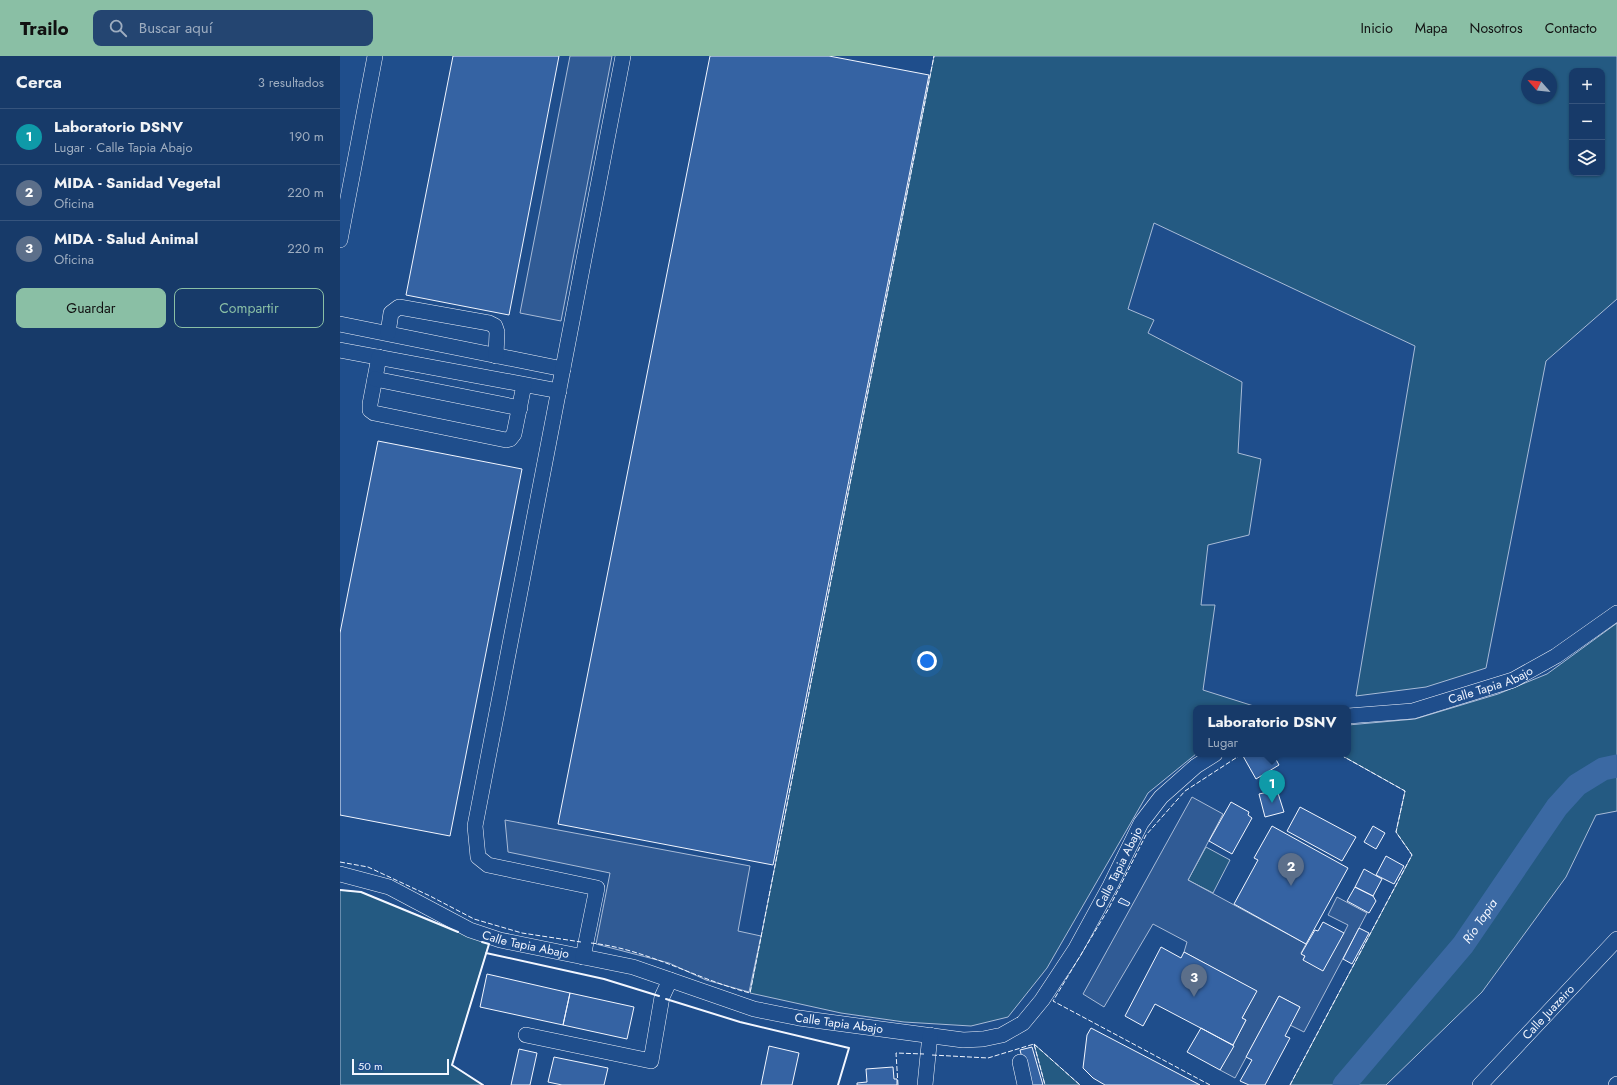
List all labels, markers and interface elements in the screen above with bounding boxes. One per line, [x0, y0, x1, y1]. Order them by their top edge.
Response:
search box [93, 10, 373, 46]
text: Trailo [20, 15, 69, 42]
icon: search [107, 17, 129, 39]
text: Buscar aquí [139, 17, 213, 39]
text: Inicio [1360, 18, 1393, 38]
text: Mapa [1415, 18, 1448, 38]
text: Nosotros [1470, 18, 1523, 38]
text: Contacto [1545, 18, 1597, 38]
north arrow [1521, 68, 1557, 104]
map controls [1569, 68, 1605, 176]
button: + [1569, 68, 1605, 104]
text: Cerca [16, 70, 62, 94]
text: 3 resultados [258, 73, 324, 92]
button: − [1569, 104, 1605, 140]
text: Laboratorio DSNV [54, 116, 183, 138]
text: 1 [26, 127, 32, 146]
text: 190 m [289, 127, 324, 146]
text: Lugar · Calle Tapia Abajo [54, 138, 193, 157]
button: layers [1569, 140, 1605, 176]
text: MIDA - Sanidad Vegetal [54, 172, 220, 194]
text: 2 [25, 183, 33, 202]
text: 220 m [287, 183, 324, 202]
text: Oficina [54, 194, 94, 213]
text: MIDA - Salud Animal [54, 228, 198, 250]
text: 3 [25, 239, 33, 258]
text: 220 m [287, 239, 324, 258]
text: Oficina [54, 250, 94, 269]
button: Guardar [16, 288, 166, 328]
button: Compartir [174, 288, 324, 328]
your location [917, 651, 937, 671]
street label: Calle Tapia Abajo [1446, 661, 1537, 709]
popup [1193, 705, 1351, 757]
text: Laboratorio DSNV [1208, 711, 1336, 733]
text: Lugar [1208, 733, 1238, 752]
pin: 1 [1259, 770, 1285, 803]
street label: Calle Tapia Abajo [1091, 823, 1147, 911]
pin: 2 [1278, 853, 1304, 886]
water label: Río Tapia [1457, 895, 1502, 947]
street label: Calle Tapia Abajo [480, 926, 571, 963]
pin: 3 [1181, 964, 1207, 997]
street label: Calle Juazeiro [1518, 980, 1579, 1044]
street label: Calle Tapia Abajo [793, 1008, 885, 1038]
scale bar [352, 1057, 449, 1076]
text: 50 m [358, 1058, 383, 1074]

